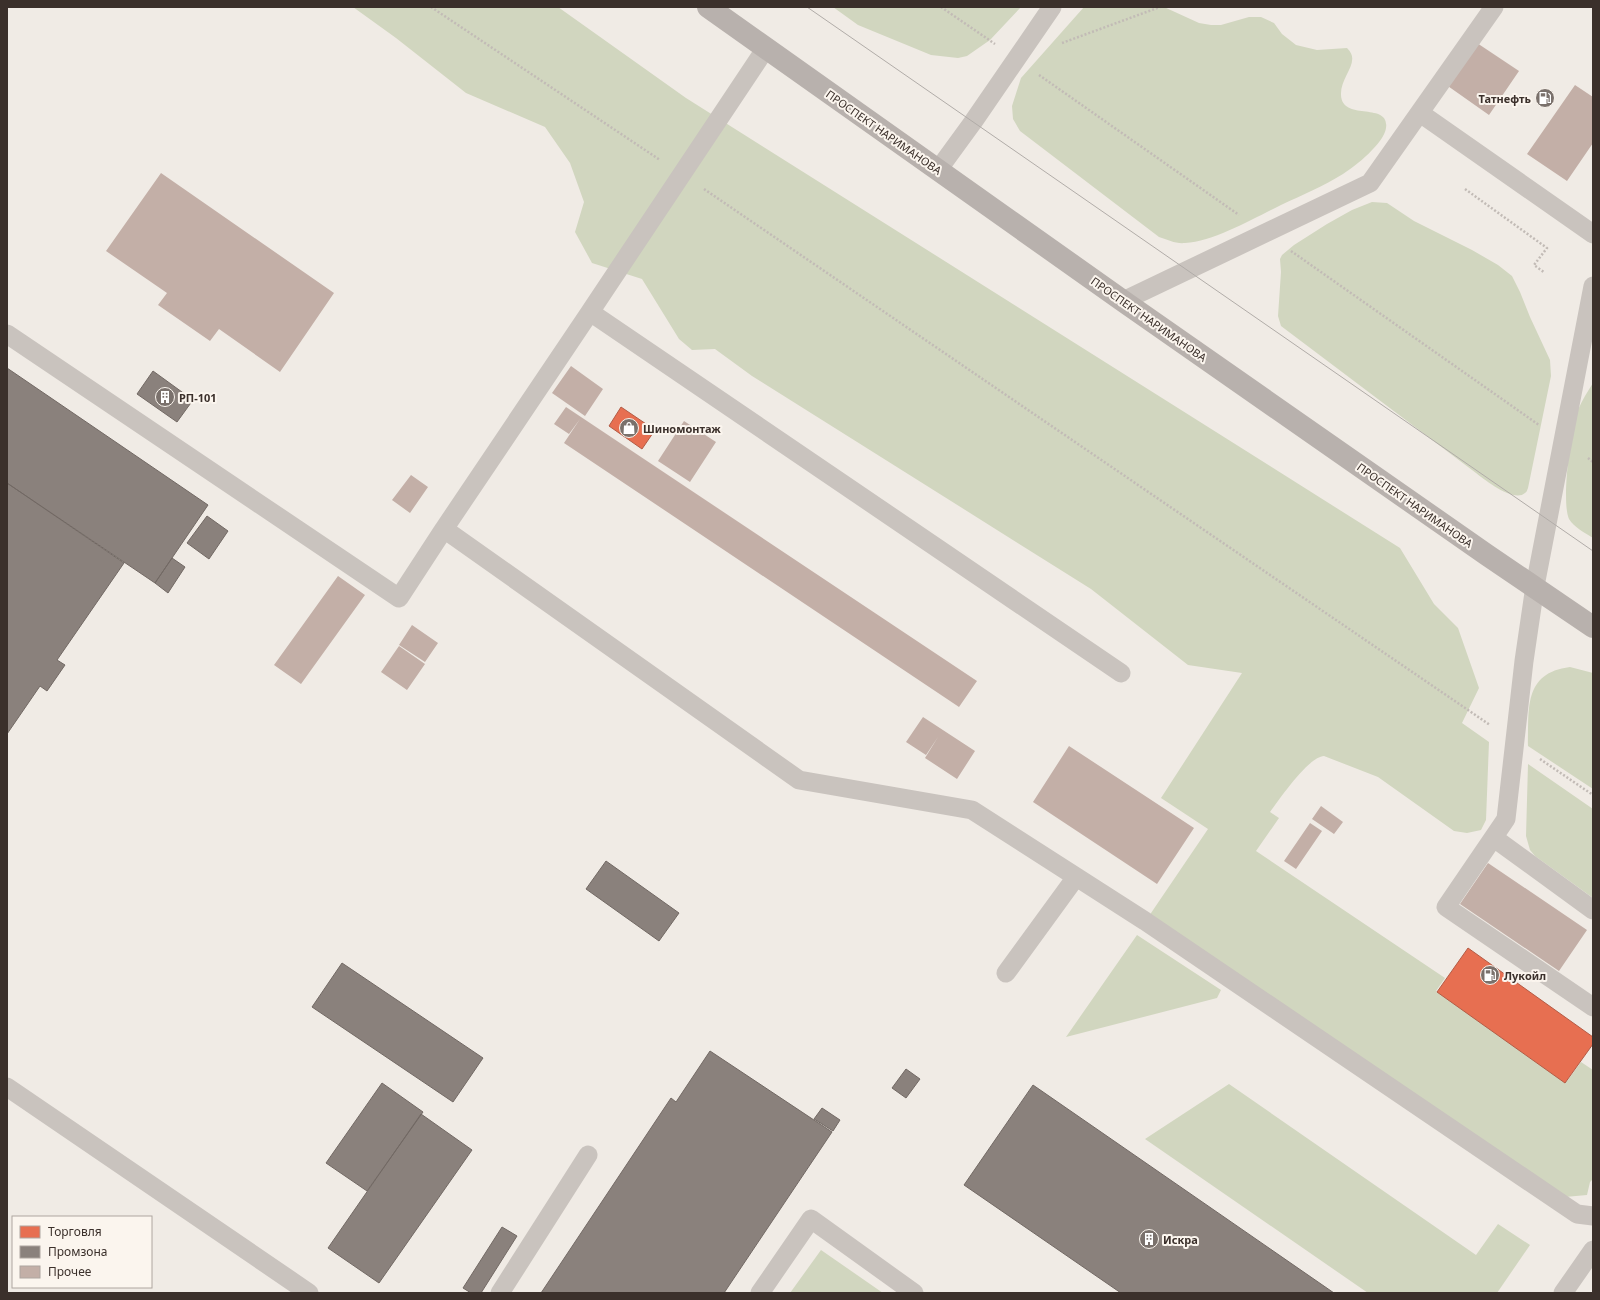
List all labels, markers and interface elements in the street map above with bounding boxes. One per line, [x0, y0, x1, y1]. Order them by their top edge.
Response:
street label: ПРОСПЕКТ НАРИМАНОВА [823, 86, 946, 178]
fuel station icon: Татнефть [1534, 87, 1556, 109]
place label: Татнефть [1479, 91, 1531, 106]
street label: ПРОСПЕКТ НАРИМАНОВА [1088, 273, 1211, 365]
building icon: РП-101 [154, 386, 176, 408]
place label: РП-101 [179, 390, 217, 405]
shop icon: Шиномонтаж [618, 417, 640, 439]
place label: Шиномонтаж [643, 421, 721, 436]
street label: ПРОСПЕКТ НАРИМАНОВА [1354, 459, 1477, 551]
fuel station icon: Лукойл [1479, 964, 1501, 986]
place label: Лукойл [1504, 968, 1546, 983]
legend [12, 1216, 152, 1288]
text: Торговля [48, 1223, 102, 1240]
building icon: Искра [1138, 1228, 1160, 1250]
place label: Искра [1163, 1232, 1198, 1247]
text: Промзона [48, 1243, 107, 1260]
text: Прочее [48, 1263, 92, 1280]

